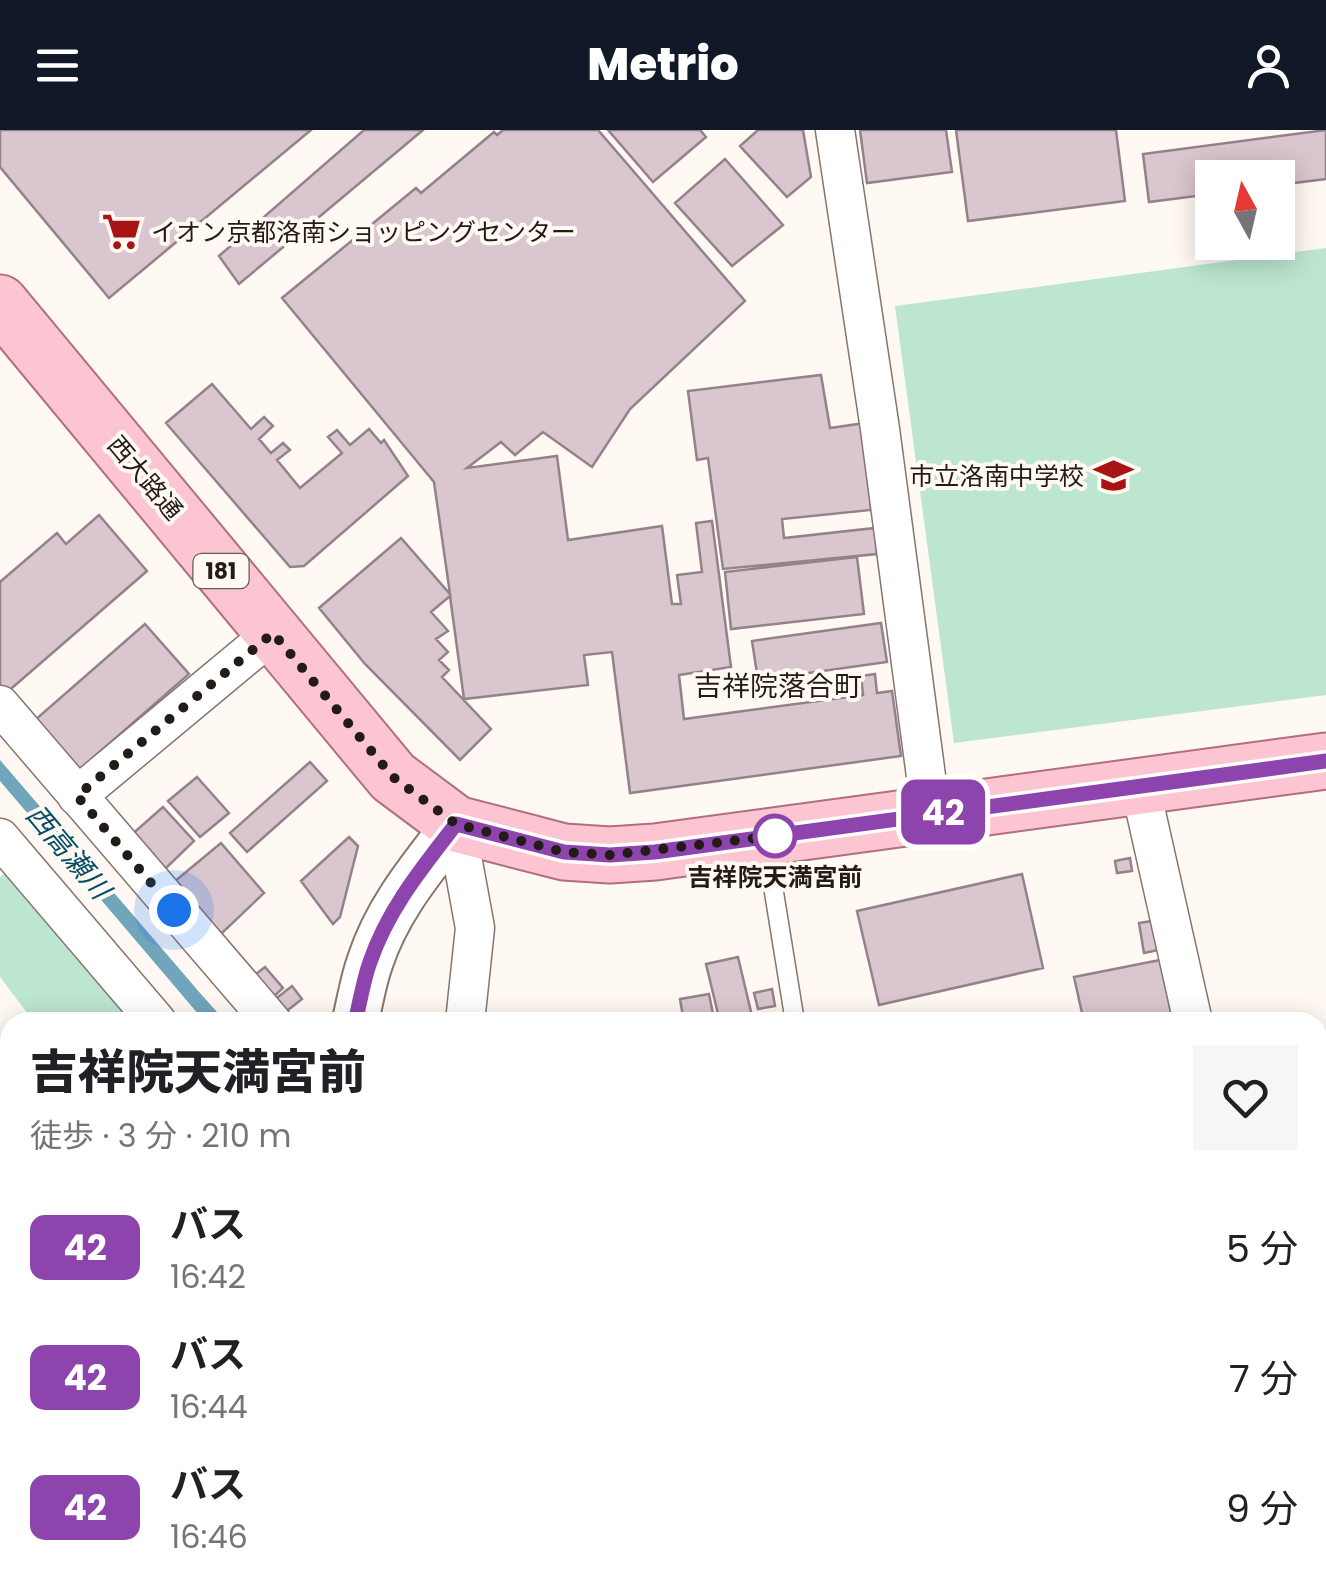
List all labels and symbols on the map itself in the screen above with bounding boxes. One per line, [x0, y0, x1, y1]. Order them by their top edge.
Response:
north arrow [1195, 160, 1295, 260]
supermarket icon: イオン京都洛南ショッピングセンター [100, 211, 142, 253]
place label: イオン京都洛南ショッピングセンター [151, 215, 576, 250]
street label: 西大路通 [99, 428, 191, 528]
school or university icon: 市立洛南中学校 [1093, 455, 1135, 497]
place label: 市立洛南中学校 [909, 459, 1084, 494]
road number: 181 [194, 554, 248, 588]
district label: 吉祥院落合町 [694, 667, 862, 706]
line badge: 42 [898, 780, 988, 844]
water label: 西高瀬川 [17, 797, 121, 910]
marker: 吉祥院天満宮前 [754, 815, 796, 857]
place label: 吉祥院天満宮前 [687, 860, 863, 895]
your location [149, 885, 199, 935]

